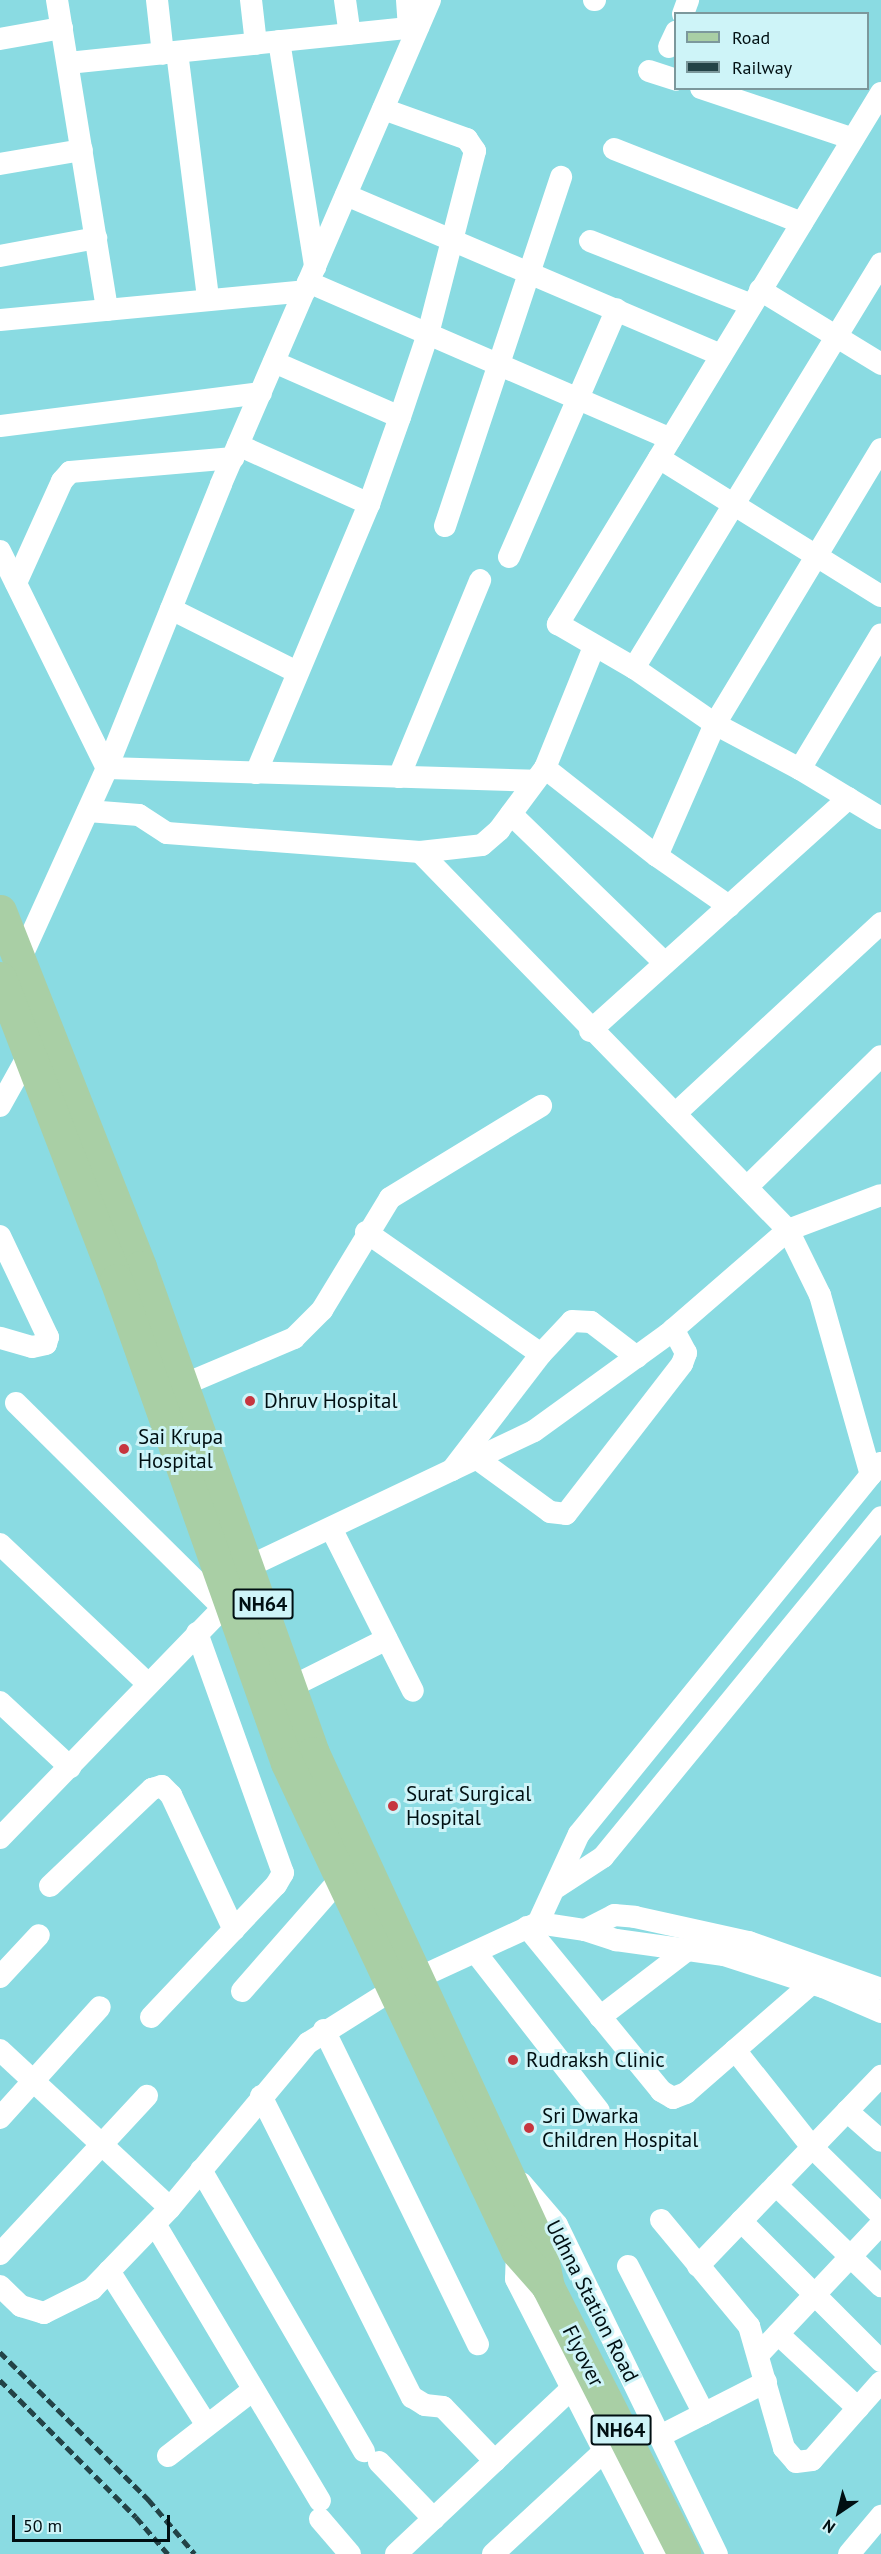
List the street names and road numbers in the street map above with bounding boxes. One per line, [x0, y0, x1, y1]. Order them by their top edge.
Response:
road number: NH64 [232, 1587, 294, 1621]
street label: Udhna Station Road [540, 2216, 644, 2386]
street label: Flyover [557, 2321, 609, 2391]
road number: NH64 [590, 2413, 652, 2447]

